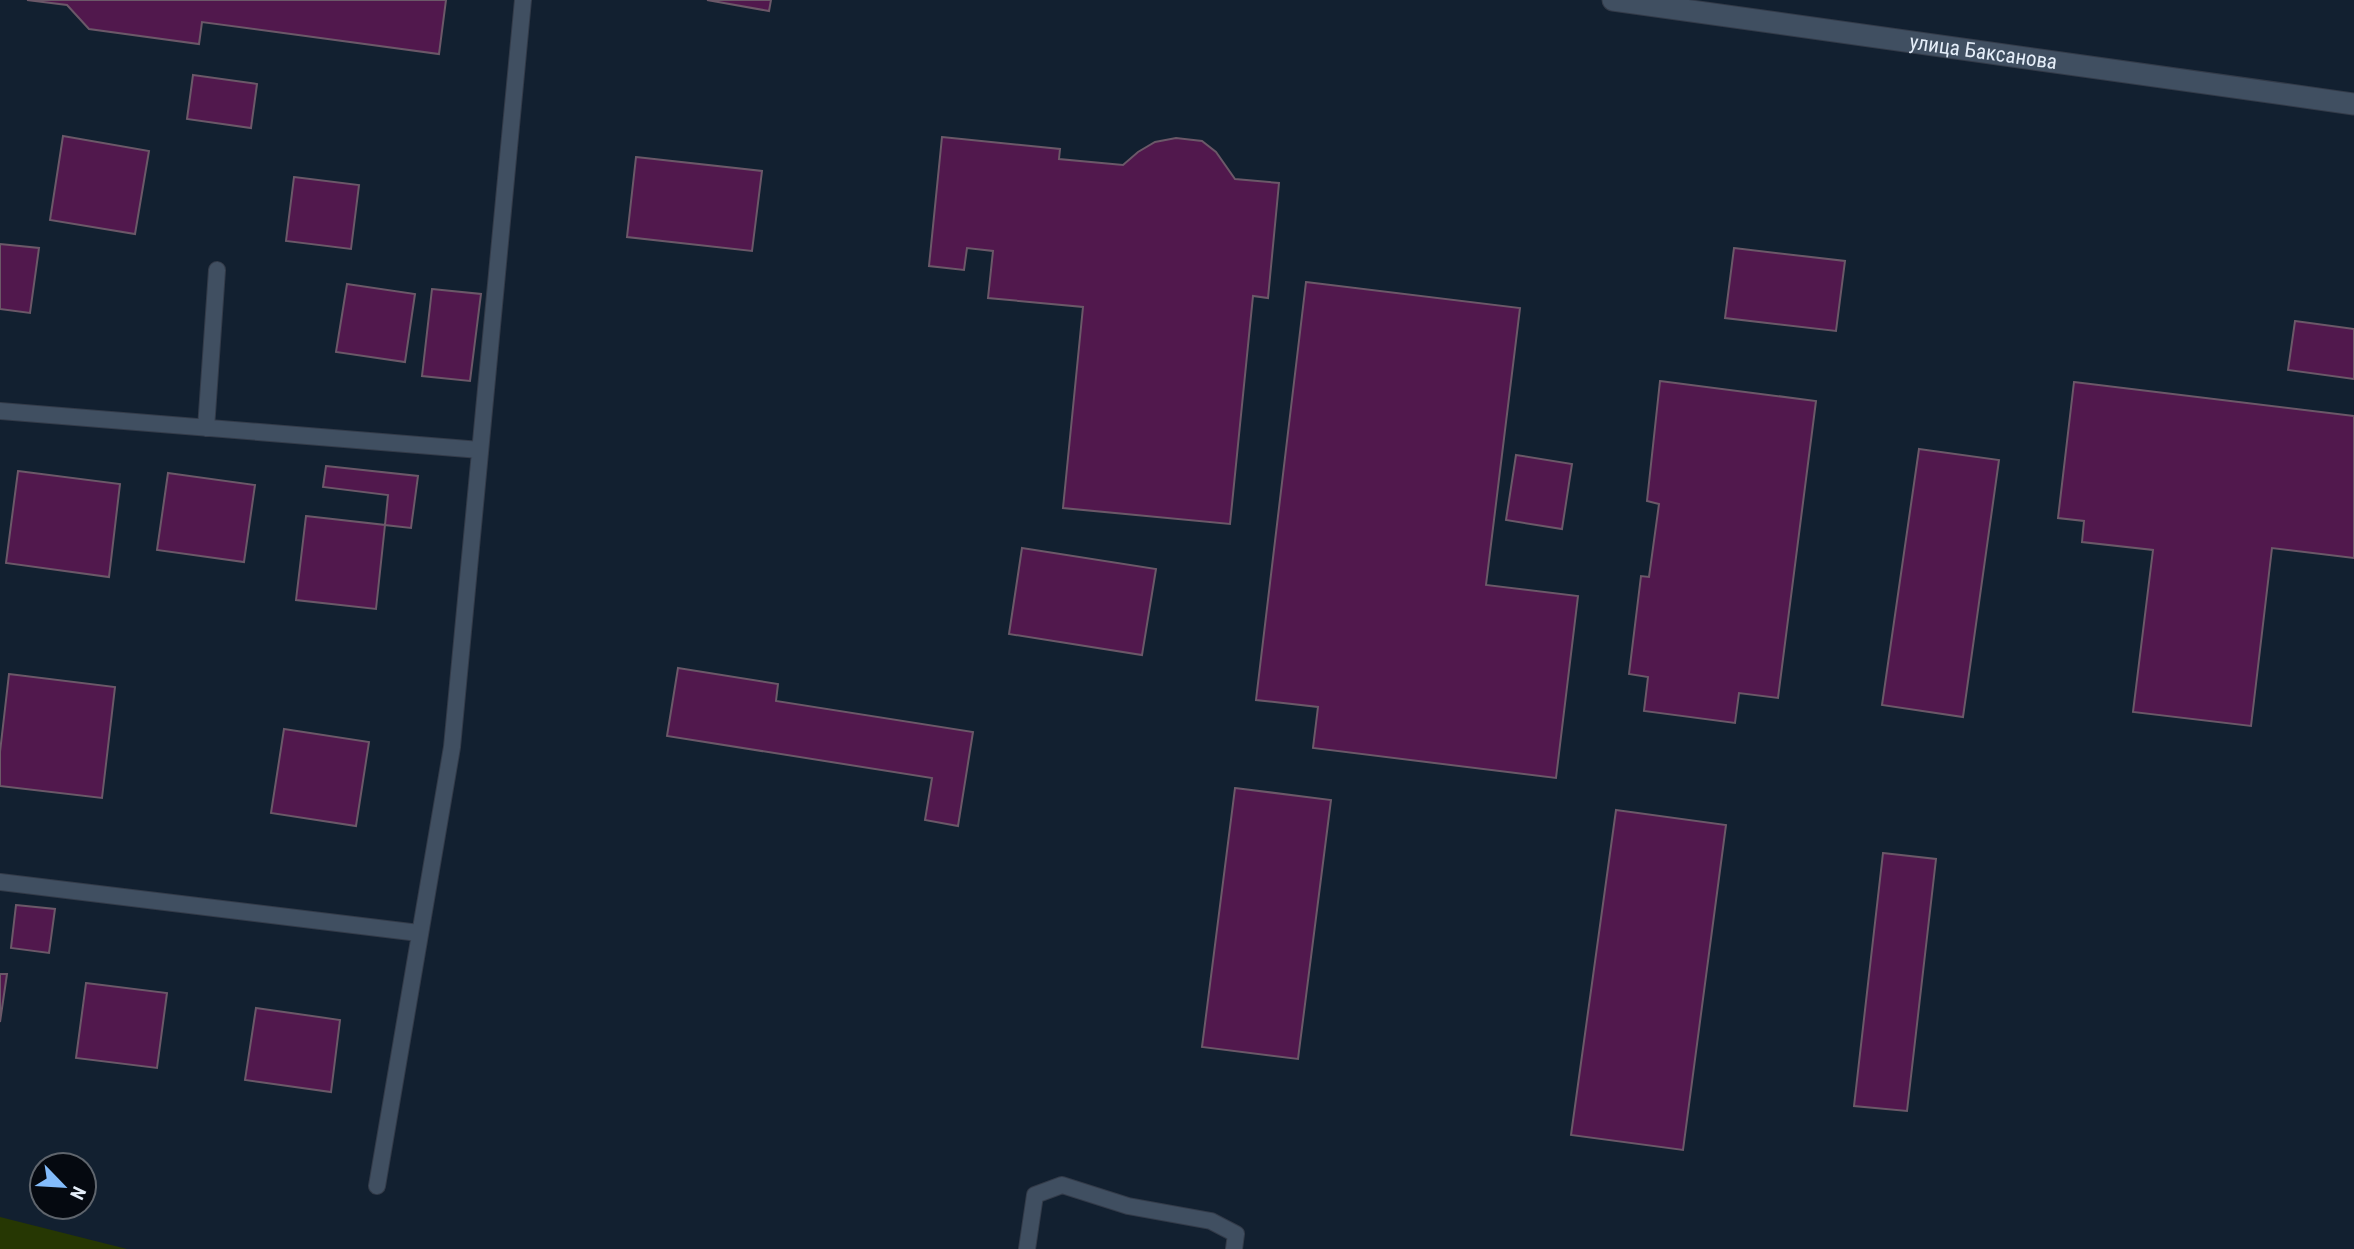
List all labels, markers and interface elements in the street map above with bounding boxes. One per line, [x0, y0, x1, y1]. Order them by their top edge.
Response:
street label: улица Баксанова [1908, 30, 2059, 74]
north arrow [28, 1151, 98, 1221]
text: N [65, 1183, 91, 1203]

